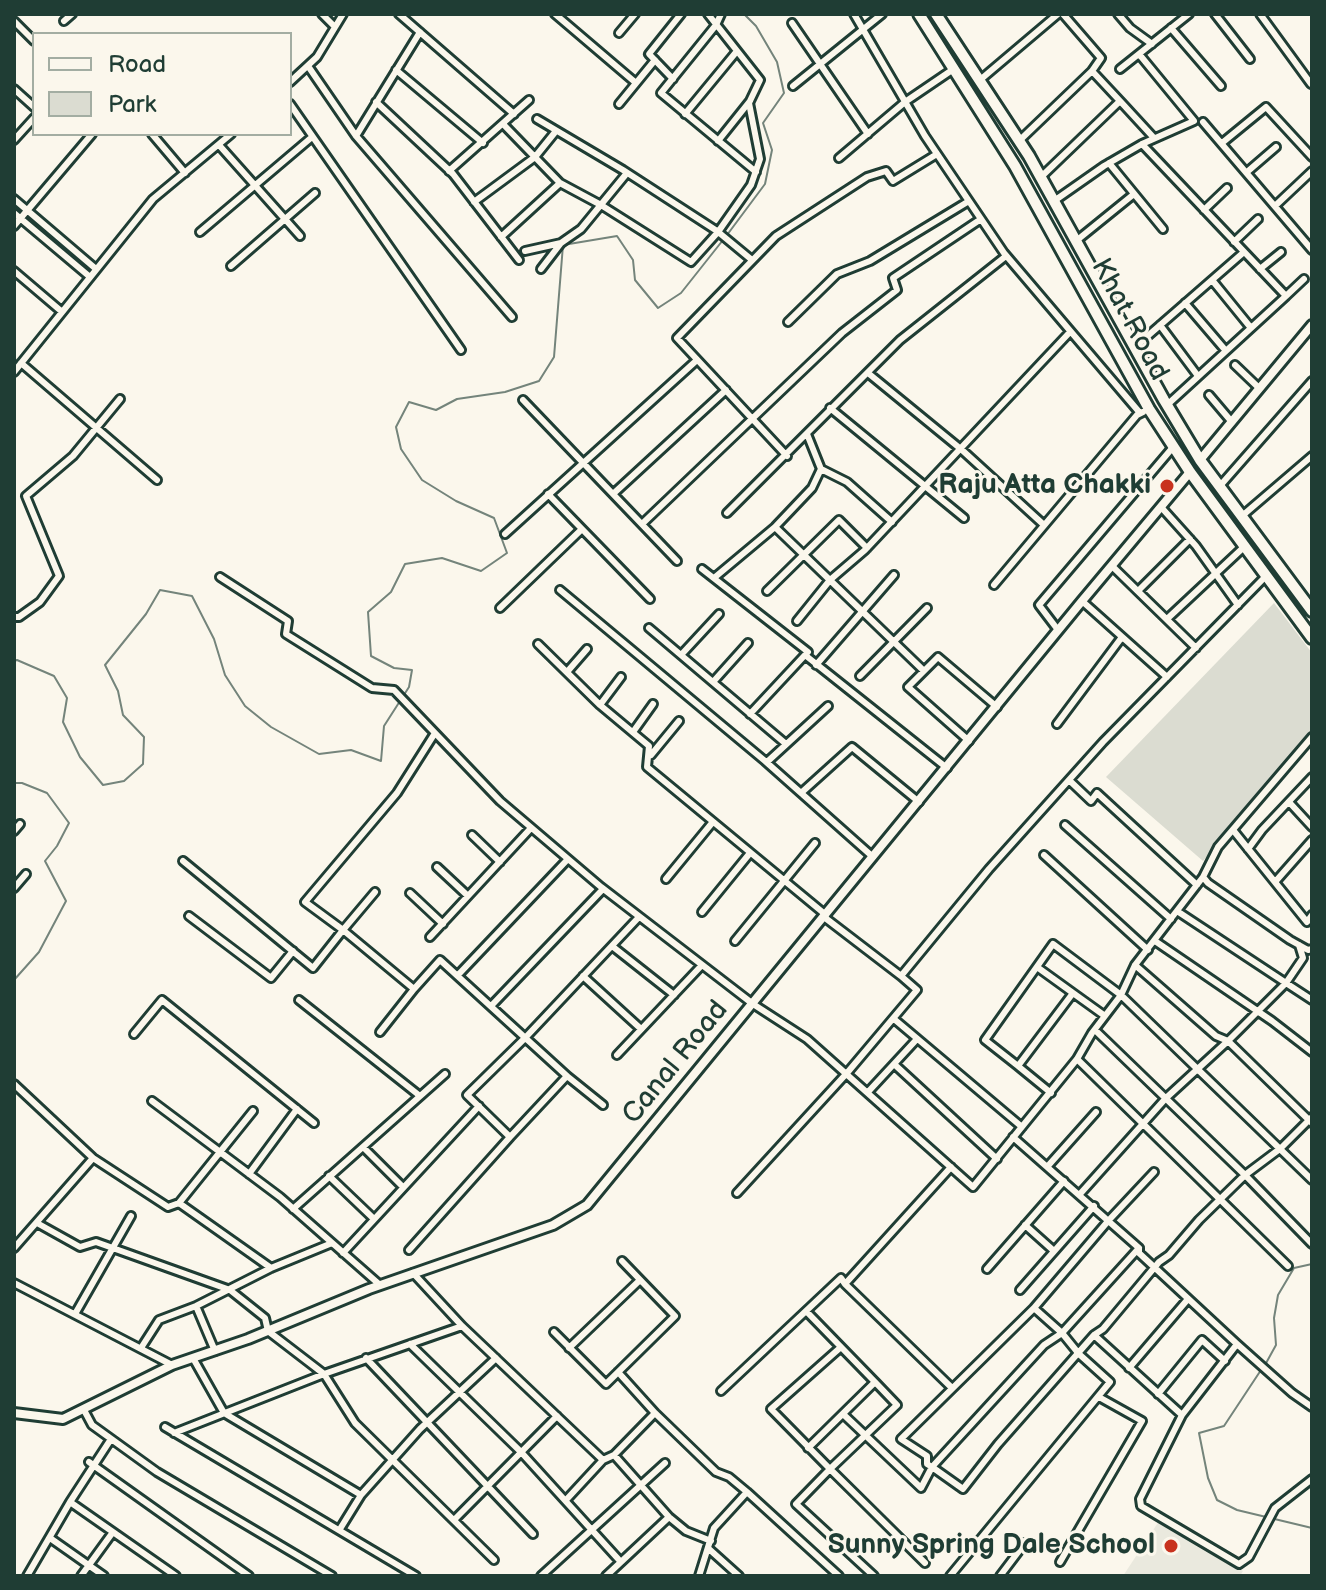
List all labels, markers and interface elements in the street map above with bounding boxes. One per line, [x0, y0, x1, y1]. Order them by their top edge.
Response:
legend [32, 32, 292, 136]
text: Road [108, 50, 166, 79]
text: Park [108, 90, 156, 119]
street label: Khat Road [1083, 253, 1175, 387]
place label: Raju Atta Chakki [938, 469, 1151, 503]
marker: Raju Atta Chakki [1158, 477, 1176, 495]
street label: Canal Road [616, 995, 736, 1131]
place label: Sunny Spring Dale School [828, 1529, 1155, 1563]
marker: Sunny Spring Dale School [1162, 1537, 1180, 1555]

